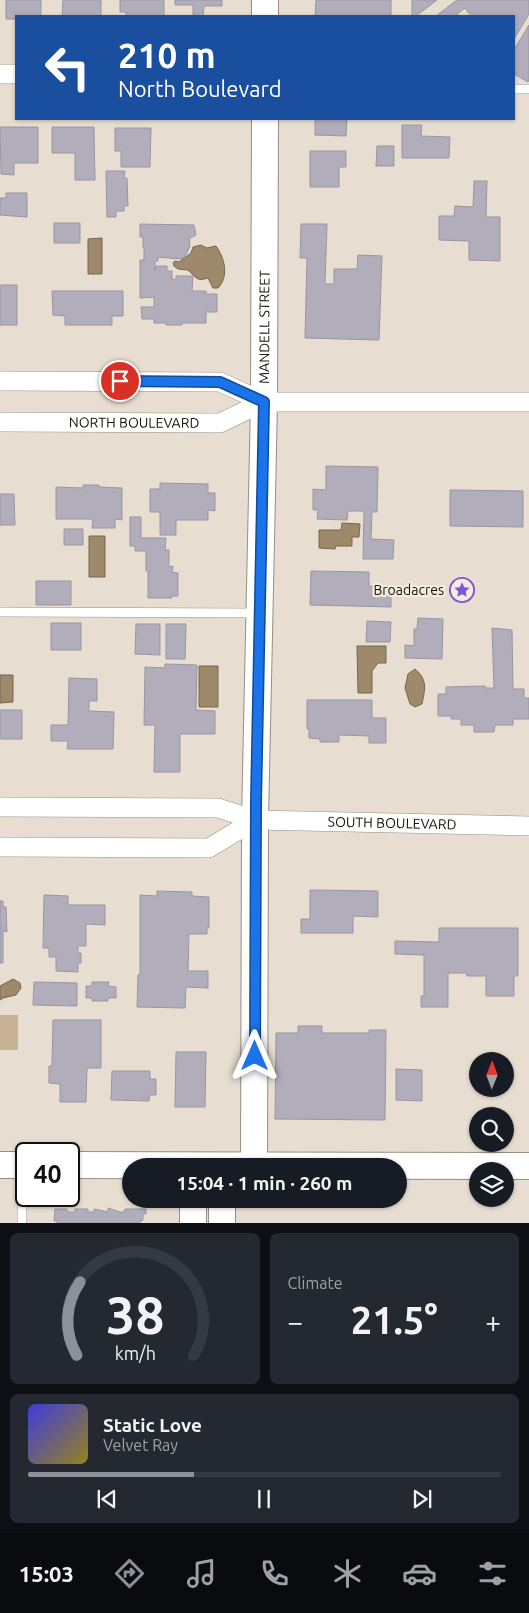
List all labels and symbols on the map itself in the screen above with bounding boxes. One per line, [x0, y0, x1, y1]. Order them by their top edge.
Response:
street label: MANDELL STREET [256, 270, 272, 384]
pin [99, 360, 141, 402]
street label: NORTH BOULEVARD [69, 414, 199, 431]
place icon: Broadacres [449, 577, 475, 603]
place label: Broadacres [373, 582, 444, 598]
street label: SOUTH BOULEVARD [327, 814, 457, 832]
position arrow [228, 1029, 280, 1081]
north arrow [469, 1052, 514, 1098]
speed limit sign: 40 [15, 1142, 80, 1207]

